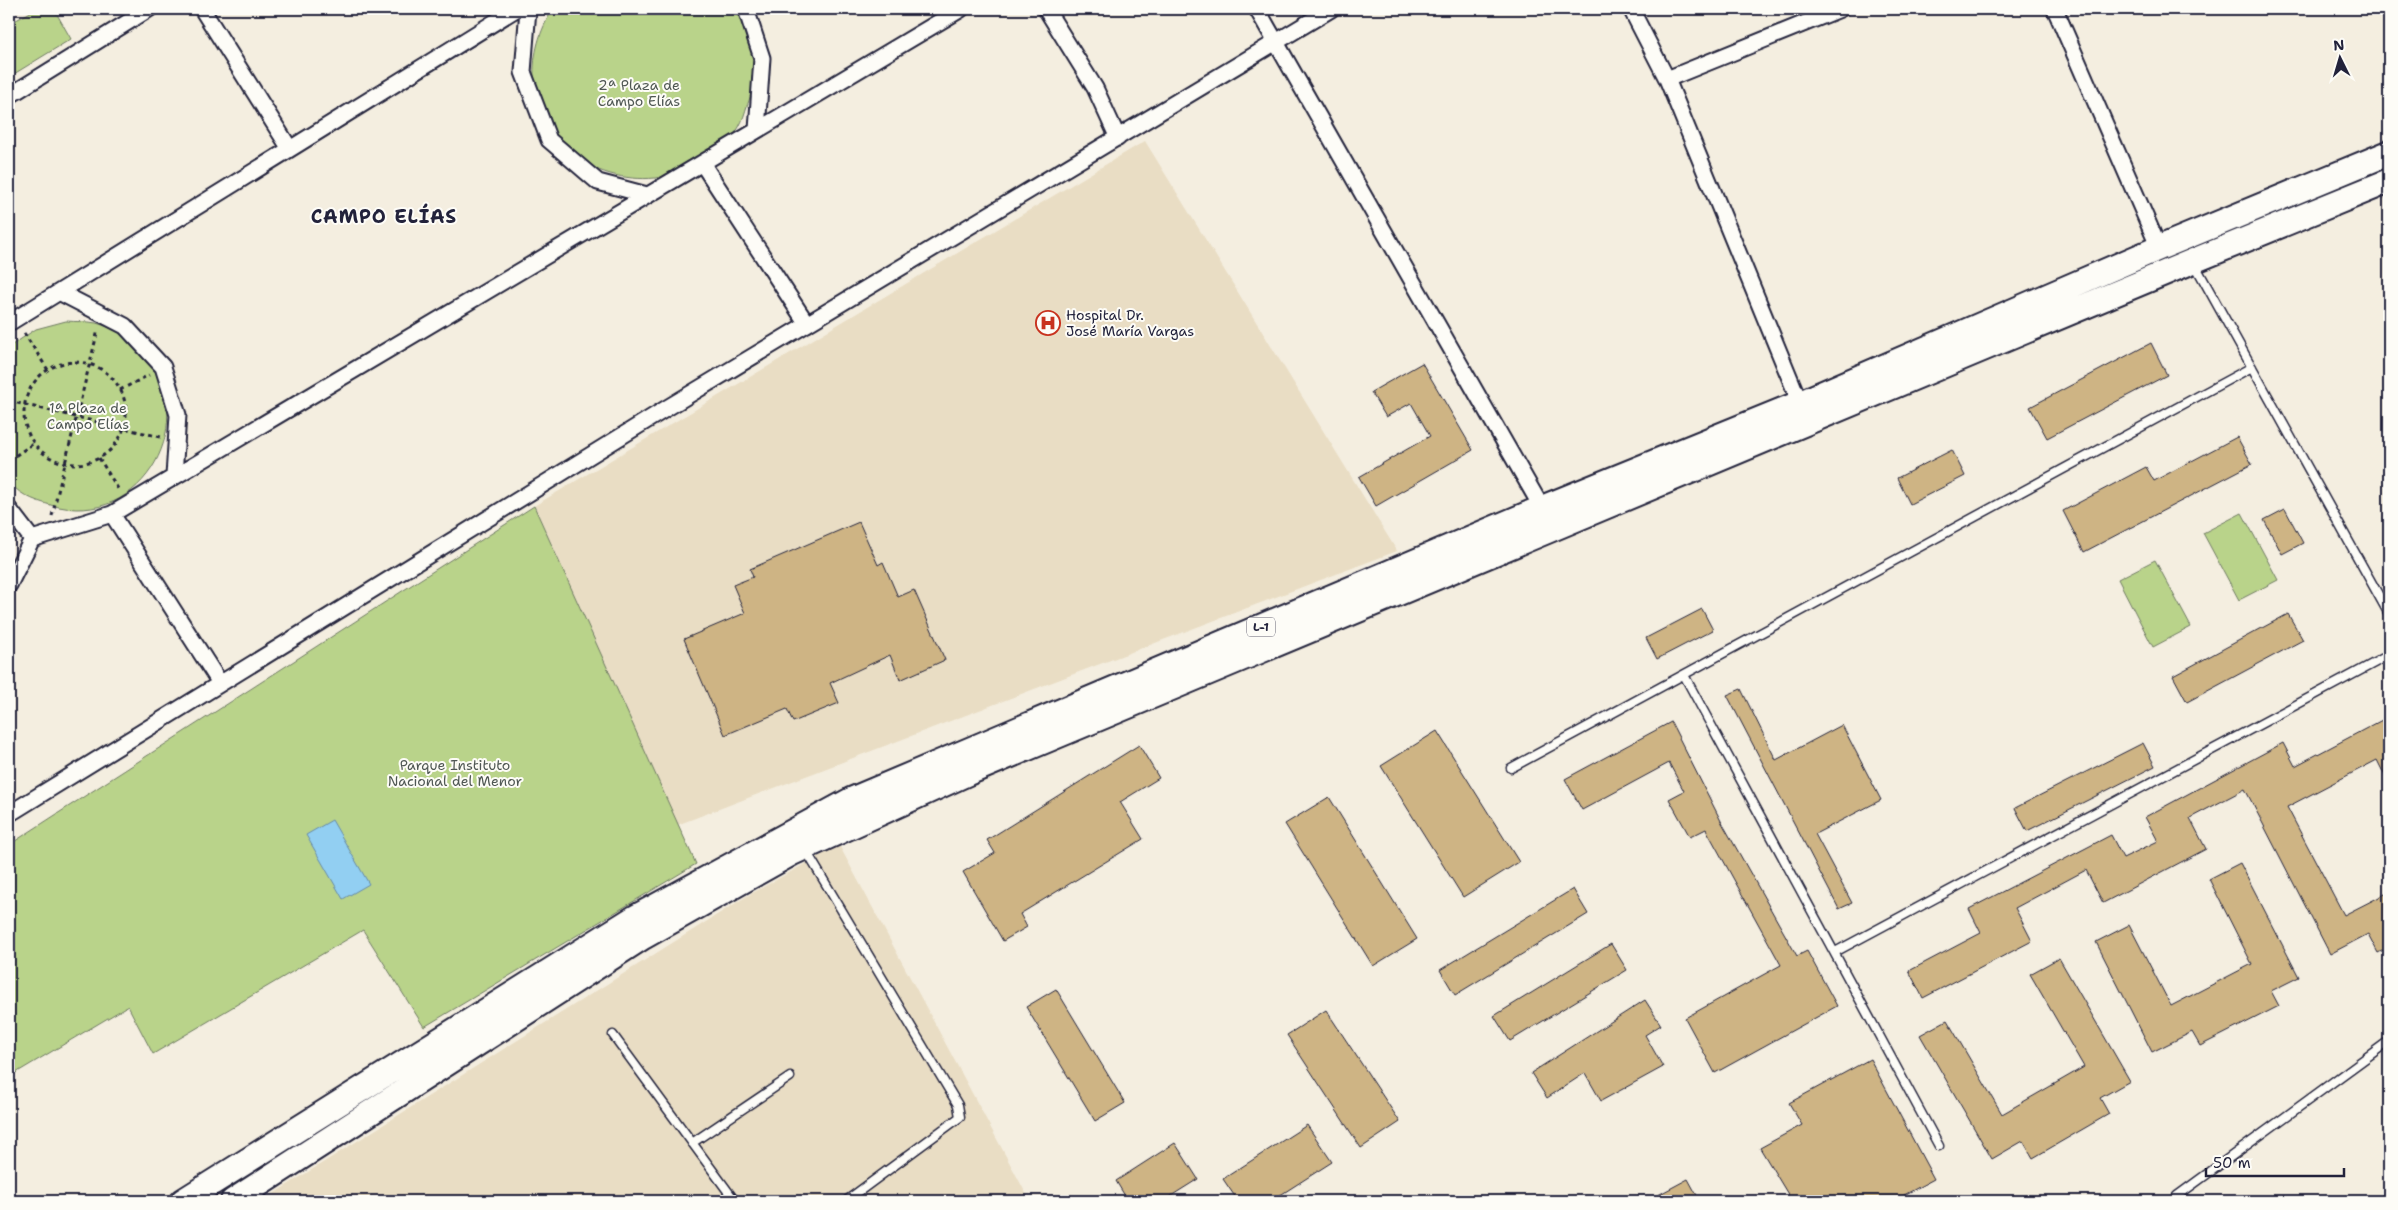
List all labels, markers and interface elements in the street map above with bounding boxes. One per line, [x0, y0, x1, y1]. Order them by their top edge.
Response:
north arrow [2316, 32, 2366, 82]
text: N [2333, 36, 2345, 54]
park label: 2ª Plaza de Campo Elías [598, 76, 680, 110]
district label: CAMPO ELÍAS [311, 203, 457, 229]
place label: Hospital Dr. José María Vargas [1066, 306, 1194, 340]
hospital icon: Hospital Dr. José María Vargas [1035, 310, 1061, 336]
park label: 1ª Plaza de Campo Elías [47, 399, 129, 433]
road number: L-1 [1247, 618, 1275, 636]
park label: Parque Instituto Nacional del Menor [388, 756, 523, 790]
scale bar [2206, 1145, 2343, 1177]
text: 50 m [2213, 1153, 2251, 1173]

